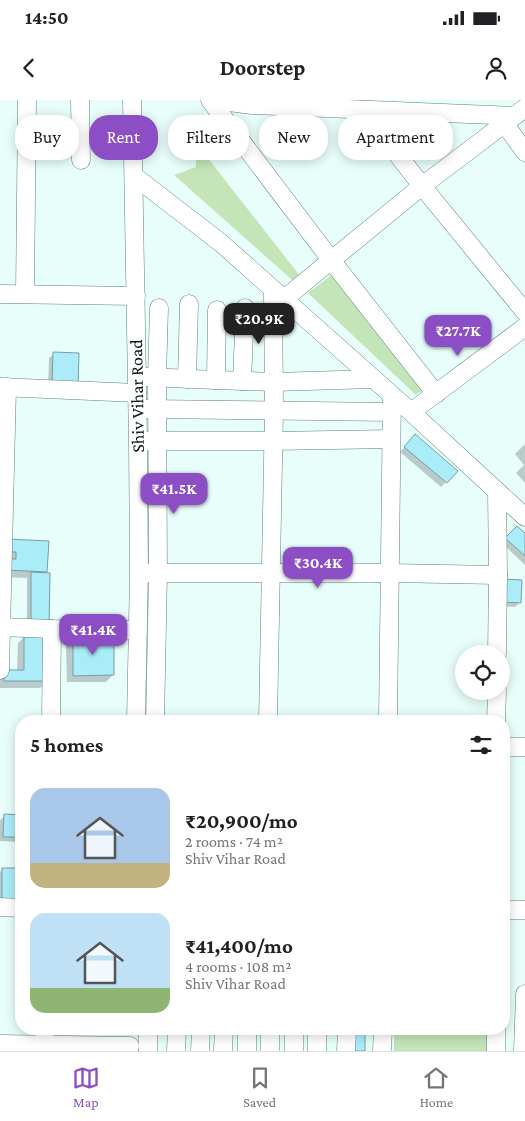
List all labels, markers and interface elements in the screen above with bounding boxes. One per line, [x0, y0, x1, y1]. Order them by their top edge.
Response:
text: 14:50 [25, 7, 69, 28]
icon: back [15, 54, 43, 82]
icon: person [482, 54, 510, 82]
text: Doorstep [220, 55, 305, 80]
chip: Buy [15, 115, 79, 160]
chip: Rent [89, 115, 158, 160]
chip: Filters [168, 115, 249, 160]
chip: New [259, 115, 328, 160]
chip: Apartment [338, 115, 453, 160]
pin: ₹20.9K [218, 302, 300, 345]
text: ₹20.9K [234, 310, 284, 327]
pin: ₹27.7K [417, 314, 499, 357]
text: ₹27.7K [435, 322, 481, 339]
street label: Shiv Vihar Road [126, 339, 148, 453]
pin: ₹41.5K [133, 472, 215, 515]
text: ₹41.5K [152, 480, 196, 497]
pin: ₹30.4K [277, 546, 359, 589]
text: ₹30.4K [294, 554, 342, 571]
pin: ₹41.4K [52, 614, 134, 656]
text: ₹41.4K [70, 621, 116, 638]
map controls [455, 645, 510, 700]
button: locate [455, 645, 510, 700]
icon: filters [467, 731, 495, 759]
text: 5 homes [30, 733, 103, 757]
icon: home [70, 808, 130, 868]
text: ₹20,900/mo [185, 809, 298, 833]
text: 2 rooms · 74 m² [185, 833, 283, 850]
text: Shiv Vihar Road [185, 850, 286, 867]
icon: home [70, 933, 130, 993]
text: ₹41,400/mo [185, 934, 293, 958]
text: 4 rooms · 108 m² [185, 958, 291, 975]
text: Shiv Vihar Road [185, 975, 286, 992]
tab: Map [72, 1064, 100, 1110]
tab: Saved [243, 1064, 276, 1110]
tab: Home [420, 1064, 453, 1110]

